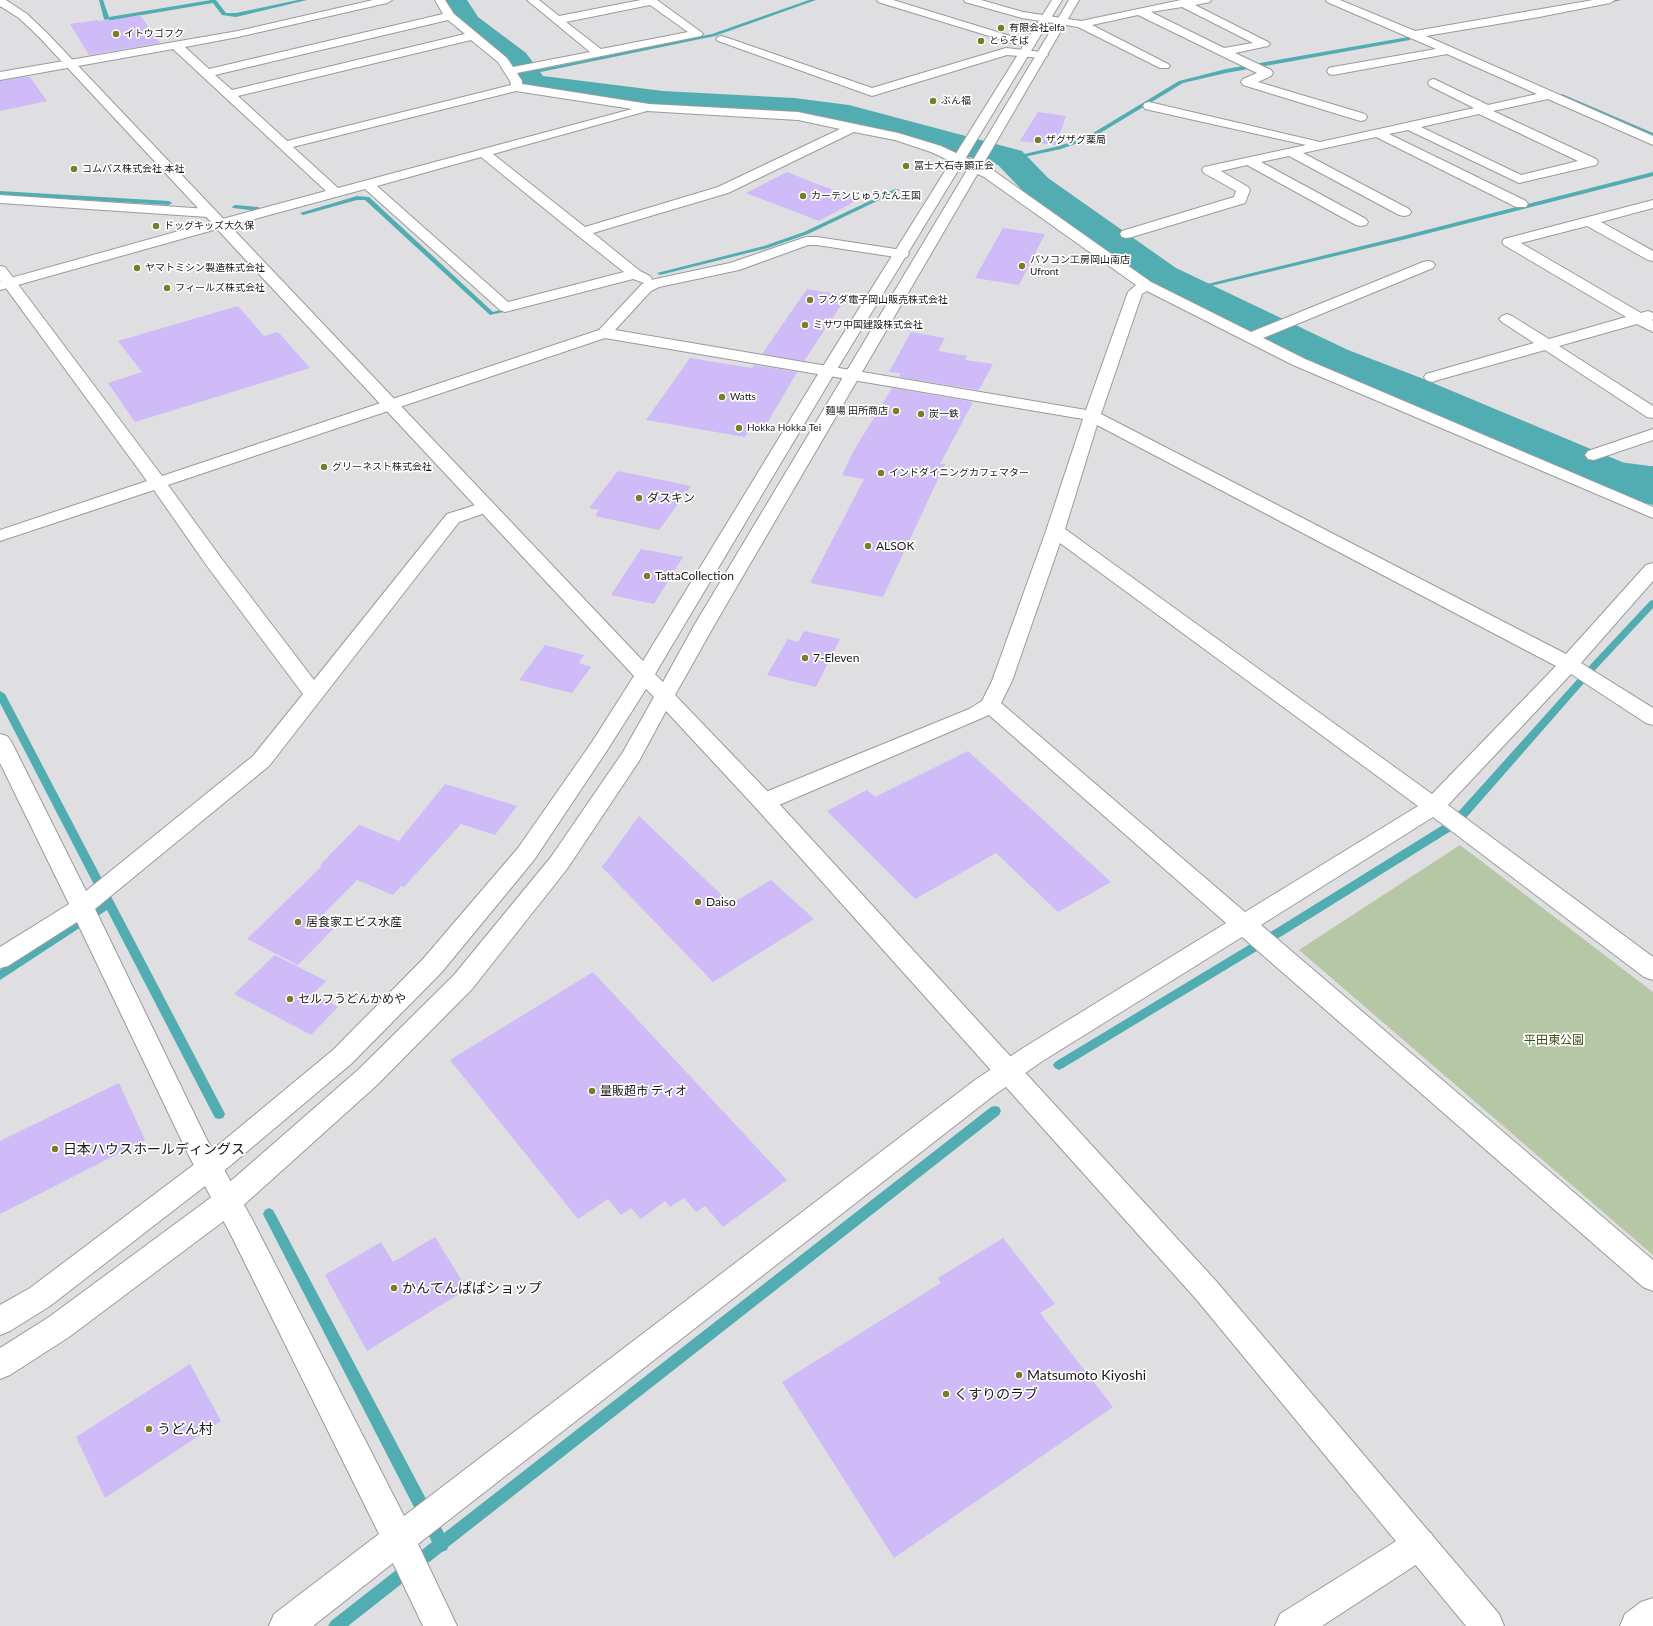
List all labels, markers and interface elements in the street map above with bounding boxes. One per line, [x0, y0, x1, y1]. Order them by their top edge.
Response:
place label: 有限会社elfa [1009, 22, 1065, 34]
marker: 有限会社elfa [996, 23, 1006, 33]
place label: イトウゴフク [124, 28, 184, 40]
marker: イトウゴフク [111, 29, 121, 39]
place label: とらそば [989, 35, 1029, 47]
marker: とらそば [976, 36, 986, 46]
place label: ぶん福 [941, 95, 971, 107]
marker: ぶん福 [928, 96, 938, 106]
place label: ザグザグ薬局 [1046, 134, 1106, 146]
marker: ザグザグ薬局 [1033, 135, 1043, 145]
place label: 冨士大石寺顕正会 [914, 160, 994, 172]
marker: 冨士大石寺顕正会 [901, 161, 911, 171]
place label: コムパス株式会社 本社 [82, 163, 185, 175]
marker: コムパス株式会社 本社 [69, 164, 79, 174]
place label: カーテンじゅうたん王国 [811, 190, 921, 202]
marker: カーテンじゅうたん王国 [798, 191, 808, 201]
place label: ドッグキッズ大久保 [164, 220, 254, 232]
marker: ドッグキッズ大久保 [151, 221, 161, 231]
place label: パソコン工房岡山南店 Ufront [1030, 254, 1130, 278]
marker: パソコン工房岡山南店 Ufront [1017, 261, 1027, 271]
place label: ヤマトミシン製造株式会社 [145, 262, 265, 274]
marker: ヤマトミシン製造株式会社 [132, 263, 142, 273]
place label: フィールズ株式会社 [175, 282, 265, 294]
marker: フィールズ株式会社 [162, 283, 172, 293]
place label: フクダ電子岡山販売株式会社 [818, 294, 948, 306]
marker: フクダ電子岡山販売株式会社 [805, 295, 815, 305]
place label: ミサワ中国建設株式会社 [813, 319, 923, 331]
marker: ミサワ中国建設株式会社 [800, 320, 810, 330]
place label: Watts [730, 391, 756, 403]
marker: Watts [717, 392, 727, 402]
place label: 麺場 田所商店 [825, 405, 888, 417]
marker: 麺場 田所商店 [891, 406, 901, 416]
place label: 炭一鉄 [929, 408, 959, 420]
marker: 炭一鉄 [916, 409, 926, 419]
place label: Hokka Hokka Tei [747, 422, 821, 434]
marker: Hokka Hokka Tei [734, 423, 744, 433]
place label: グリーネスト株式会社 [332, 461, 432, 473]
marker: グリーネスト株式会社 [319, 462, 329, 472]
place label: インドダイニングカフェマター [889, 467, 1029, 479]
marker: インドダイニングカフェマター [876, 468, 886, 478]
place label: ダスキン [647, 491, 695, 505]
marker: ダスキン [634, 493, 644, 503]
place label: ALSOK [876, 539, 914, 553]
marker: ALSOK [863, 541, 873, 551]
place label: TattaCollection [655, 569, 734, 583]
marker: TattaCollection [642, 571, 652, 581]
place label: 7-Eleven [813, 651, 859, 665]
marker: 7-Eleven [800, 653, 810, 663]
place label: Daiso [706, 895, 736, 909]
marker: Daiso [693, 897, 703, 907]
place label: 居食家エビス水産 [306, 915, 402, 929]
marker: 居食家エビス水産 [293, 917, 303, 927]
place label: セルフうどんかめや [298, 992, 406, 1006]
marker: セルフうどんかめや [285, 994, 295, 1004]
park label: 平田東公園 [1524, 1033, 1584, 1047]
place label: 量販超市 ディオ [600, 1084, 687, 1098]
marker: 量販超市 ディオ [587, 1086, 597, 1096]
place label: 日本ハウスホールディングス [63, 1141, 245, 1157]
marker: 日本ハウスホールディングス [50, 1144, 60, 1154]
place label: かんてんぱぱショップ [402, 1280, 542, 1296]
marker: かんてんぱぱショップ [389, 1283, 399, 1293]
place label: Matsumoto Kiyoshi [1027, 1367, 1146, 1383]
marker: Matsumoto Kiyoshi [1014, 1370, 1024, 1380]
place label: くすりのラブ [954, 1386, 1038, 1402]
marker: くすりのラブ [941, 1389, 951, 1399]
place label: うどん村 [157, 1421, 213, 1437]
marker: うどん村 [144, 1424, 154, 1434]

